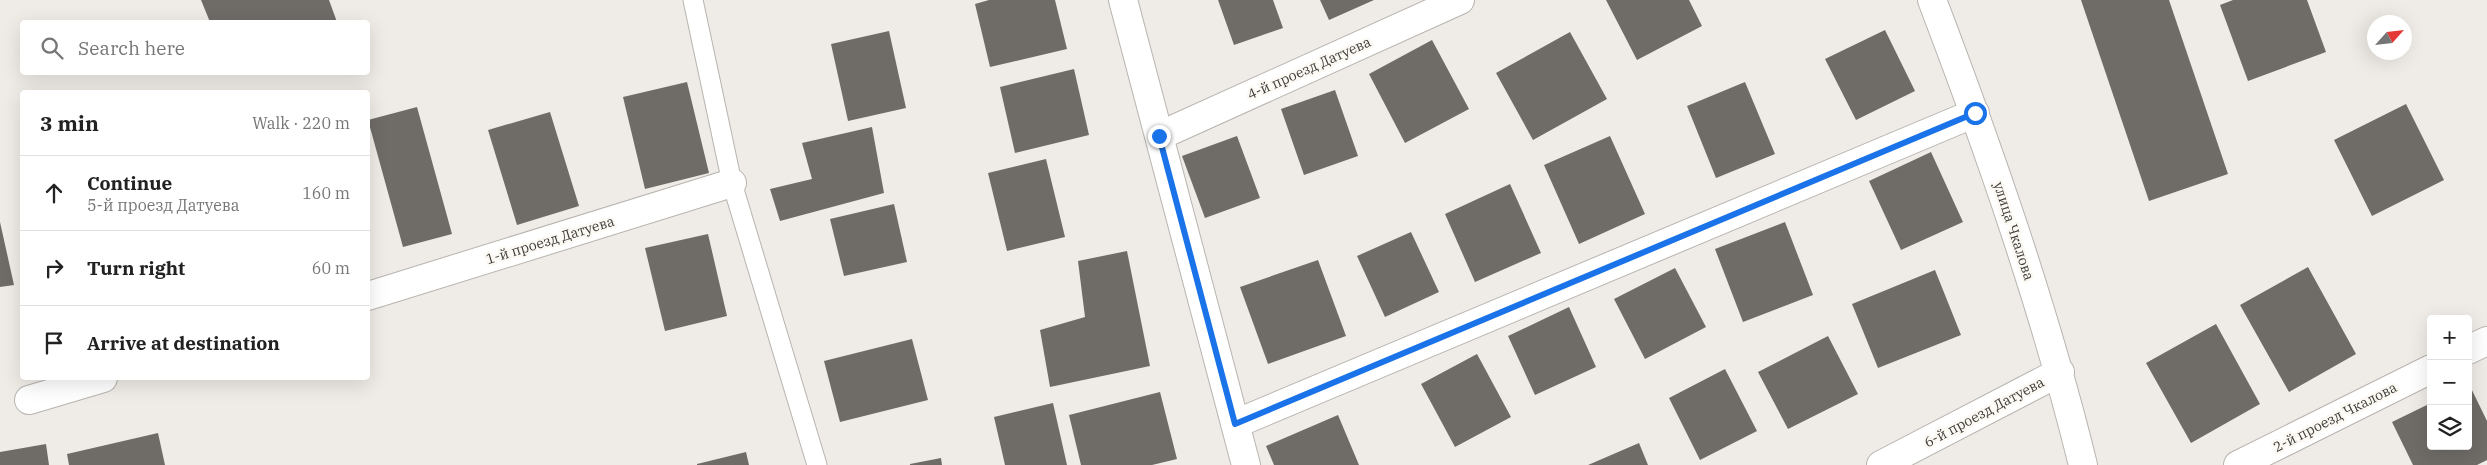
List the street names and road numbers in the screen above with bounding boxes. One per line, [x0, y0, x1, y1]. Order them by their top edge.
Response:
street label: 4-й проезд Датуева [1244, 32, 1374, 103]
street label: улица Чкалова [1990, 179, 2039, 283]
street label: 1-й проезд Датуева [484, 212, 617, 268]
street label: 6-й проезд Датуева [1921, 373, 2047, 451]
street label: 2-й проезд Чкалова [2270, 378, 2400, 456]

